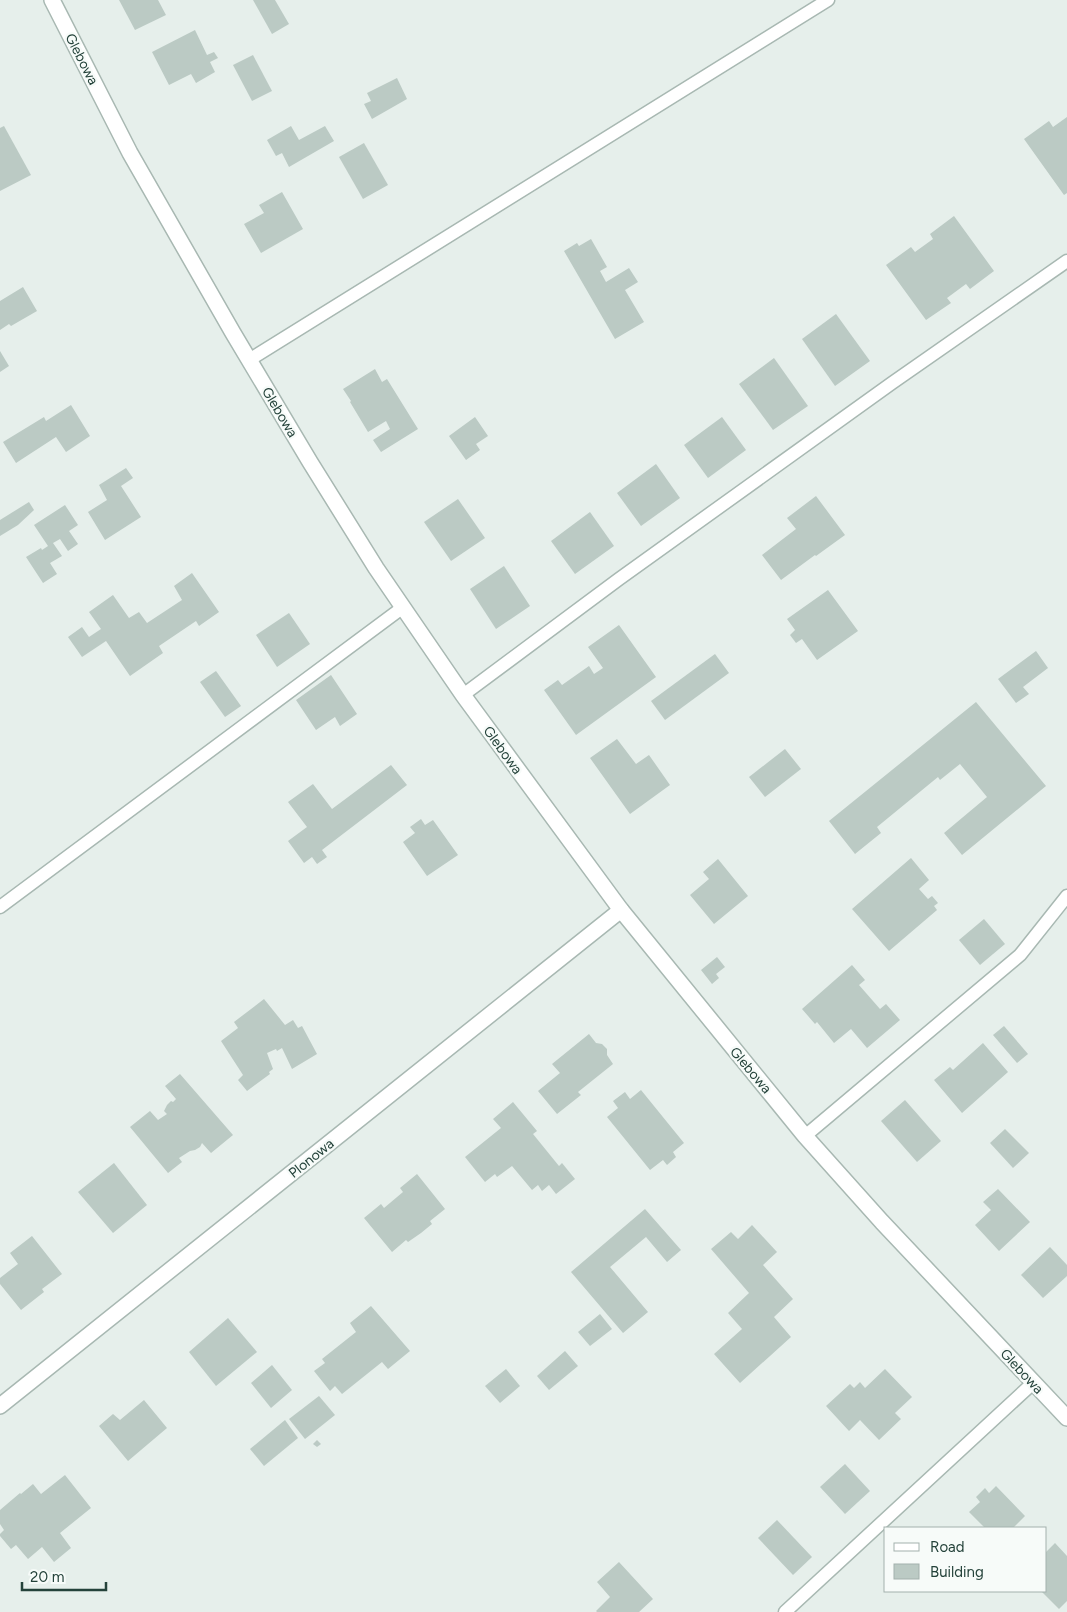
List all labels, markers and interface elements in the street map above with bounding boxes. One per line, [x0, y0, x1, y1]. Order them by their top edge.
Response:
street label: Glebowa [61, 31, 102, 88]
street label: Glebowa [258, 384, 301, 440]
street label: Glebowa [479, 723, 526, 778]
street label: Glebowa [726, 1044, 775, 1097]
street label: Plonowa [285, 1135, 337, 1182]
street label: Glebowa [997, 1345, 1047, 1397]
legend [884, 1527, 1047, 1592]
text: Road [930, 1538, 965, 1556]
scale bar [22, 1560, 106, 1592]
text: Building [930, 1563, 984, 1581]
text: 20 m [30, 1568, 64, 1586]

